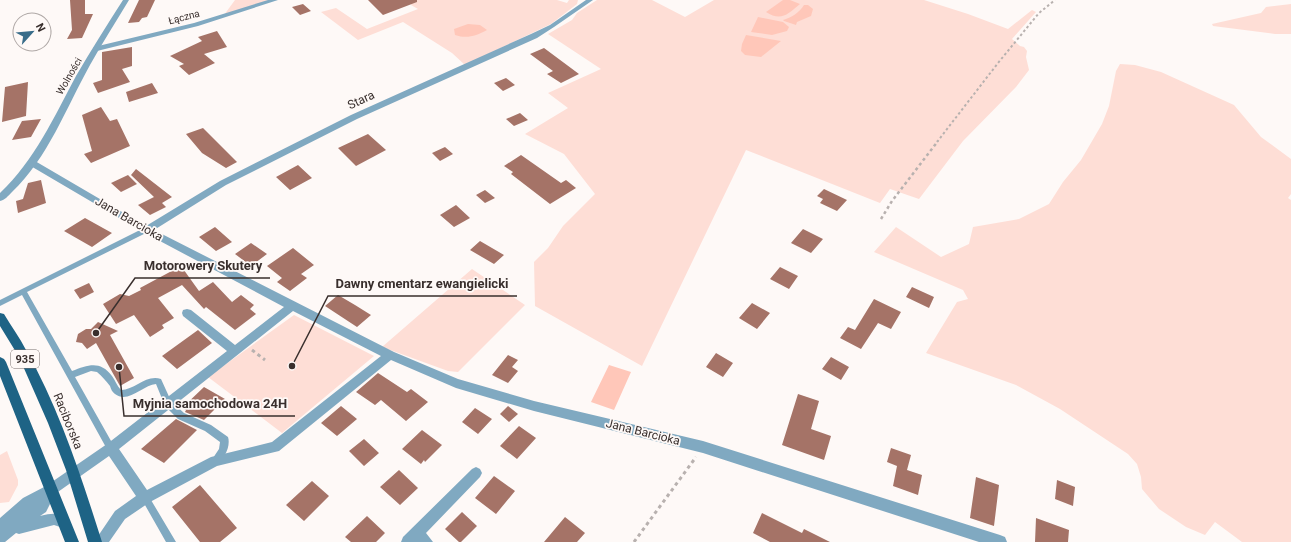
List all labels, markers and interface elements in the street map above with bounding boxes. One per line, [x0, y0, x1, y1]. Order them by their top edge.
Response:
street label: Łączna [167, 8, 201, 26]
north arrow [12, 12, 52, 52]
text: N [33, 21, 48, 34]
street label: Wolności [54, 56, 84, 96]
street label: Stara [345, 88, 377, 112]
street label: Jana Barcioka [93, 194, 165, 244]
callout: Motorowery Skutery [135, 253, 270, 278]
text: Motorowery Skutery [144, 258, 263, 273]
callout: Dawny cmentarz ewangielicki [328, 271, 517, 296]
text: Dawny cmentarz ewangielicki [335, 276, 509, 291]
road number: 935 [11, 350, 39, 368]
street label: Raciborska [50, 391, 86, 451]
callout: Myjnia samochodowa 24H [124, 391, 295, 416]
text: Myjnia samochodowa 24H [133, 396, 287, 411]
street label: Jana Barcioka [604, 416, 682, 448]

